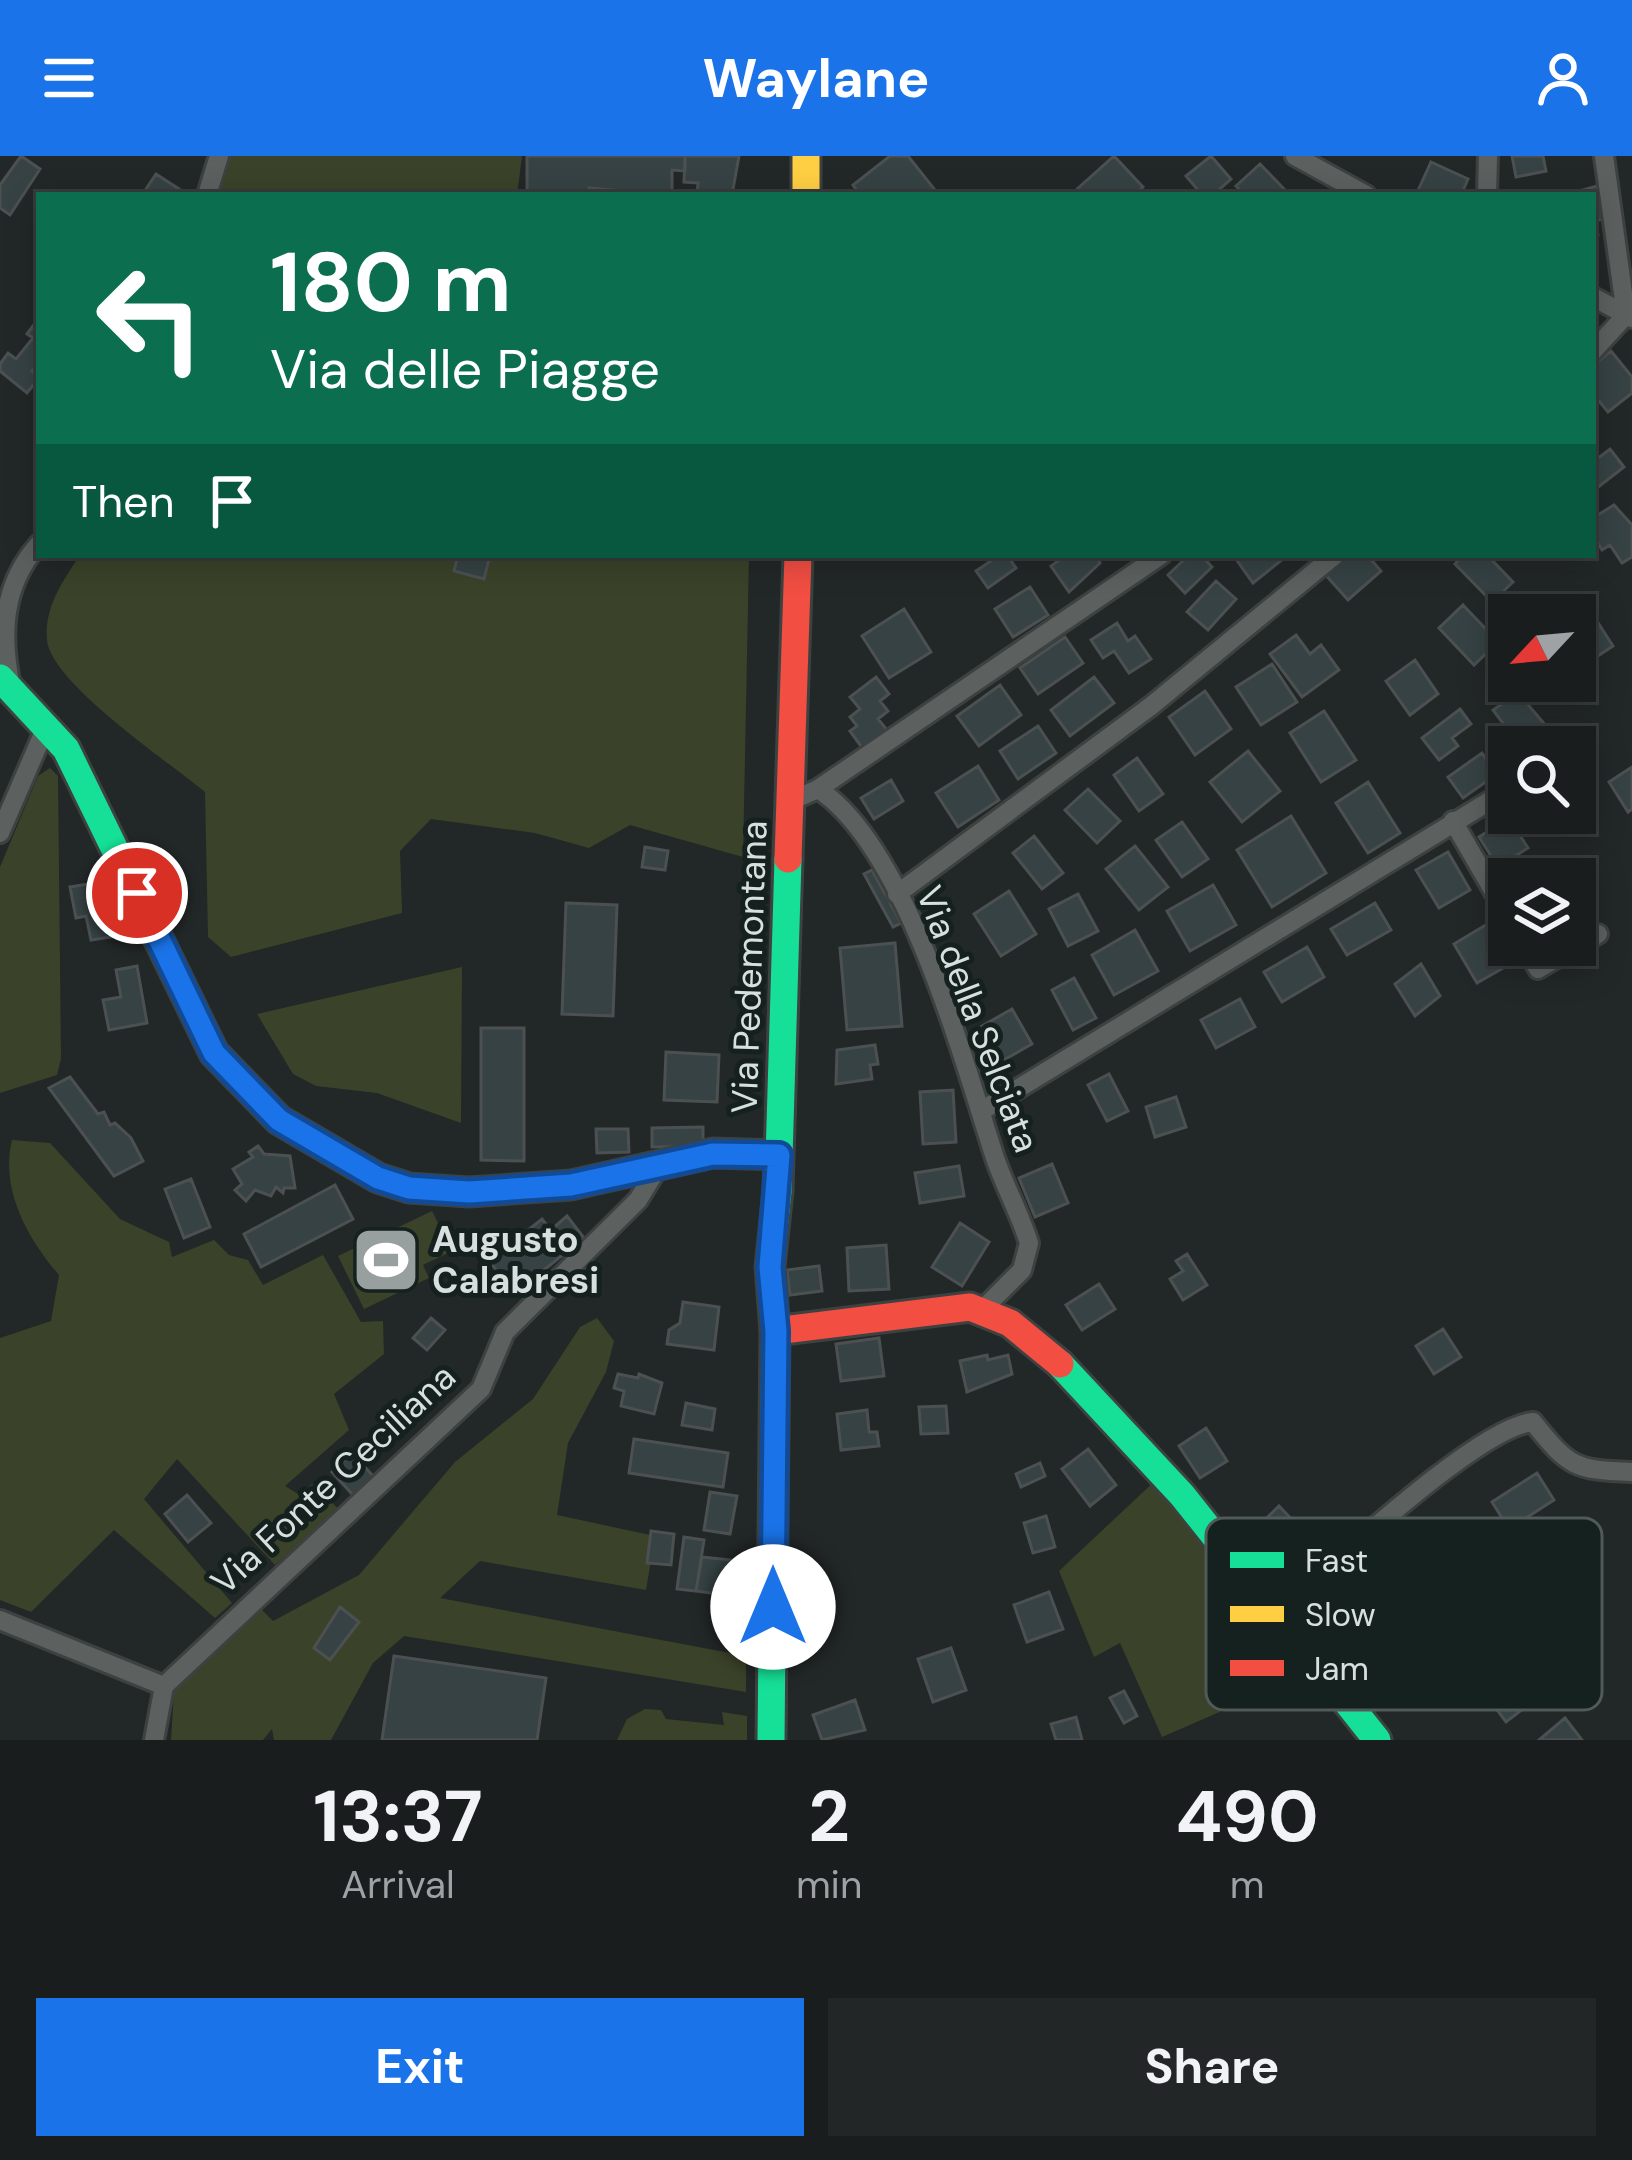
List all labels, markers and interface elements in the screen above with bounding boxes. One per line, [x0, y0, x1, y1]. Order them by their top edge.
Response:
text: Waylane [703, 43, 929, 114]
icon: menu [36, 45, 102, 111]
icon: person [1530, 45, 1596, 111]
text: 180 m [270, 228, 512, 337]
icon: left [72, 240, 228, 396]
text: Via delle Piagge [270, 334, 660, 405]
icon: arrive [199, 468, 265, 534]
text: Then [72, 472, 175, 531]
north arrow [1488, 594, 1596, 702]
map controls [1488, 594, 1596, 966]
button: search [1488, 726, 1596, 834]
street label: Via Pedemontana [720, 820, 778, 1114]
pin [86, 842, 188, 944]
button: layers [1488, 858, 1596, 966]
icon: arrive [104, 860, 170, 926]
street label: Via della Selciata [906, 879, 1050, 1159]
place label: Augusto Calabresi [432, 1216, 599, 1304]
sports icon: Augusto Calabresi [351, 1225, 421, 1295]
street label: Via Fonte Ceciliana [201, 1353, 465, 1605]
legend [1206, 1518, 1602, 1710]
text: Fast [1305, 1539, 1368, 1582]
position arrow [710, 1544, 836, 1670]
text: Slow [1305, 1593, 1376, 1636]
text: Jam [1305, 1647, 1369, 1690]
text: 13:37 [313, 1770, 483, 1863]
text: 2 [808, 1770, 850, 1863]
text: 490 [1176, 1770, 1319, 1863]
text: Arrival [341, 1859, 455, 1910]
text: min [796, 1859, 862, 1910]
text: m [1230, 1859, 1265, 1910]
button: Exit [36, 1998, 804, 2136]
button: Share [828, 1998, 1596, 2136]

